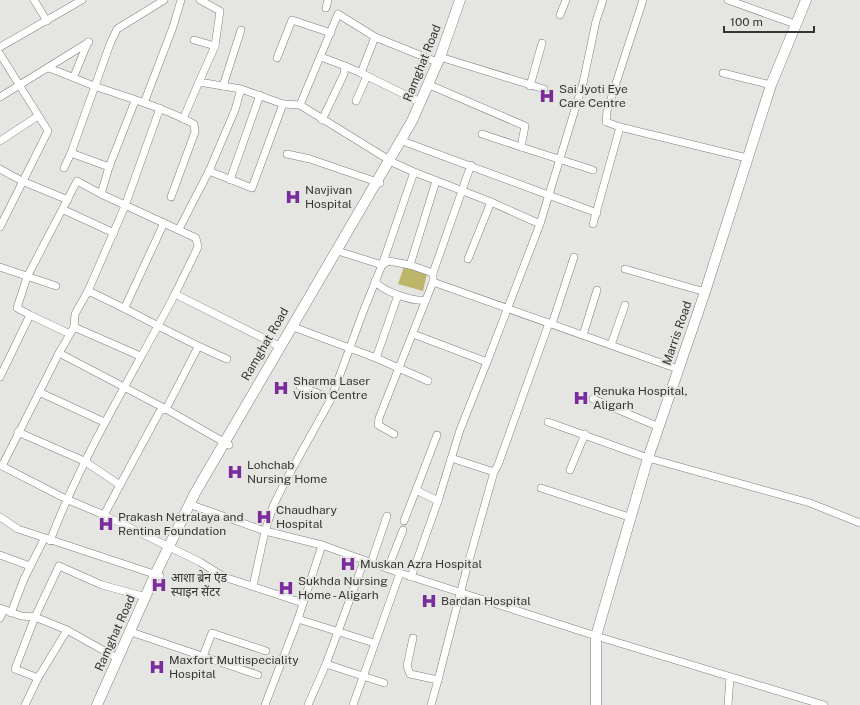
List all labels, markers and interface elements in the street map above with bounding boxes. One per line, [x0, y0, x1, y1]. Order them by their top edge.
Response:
scale bar [724, 8, 814, 34]
text: 100 m [730, 15, 763, 29]
street label: Ramghat Road [400, 22, 444, 104]
place label: Sai Jyoti Eye Care Centre [559, 82, 628, 110]
hospital icon: Sai Jyoti Eye Care Centre [538, 87, 556, 105]
place label: Navjivan Hospital [305, 183, 352, 211]
hospital icon: Navjivan Hospital [284, 188, 302, 206]
street label: Marris Road [659, 299, 695, 367]
street label: Ramghat Road [238, 305, 292, 383]
place label: Sharma Laser Vision Centre [293, 374, 370, 402]
hospital icon: Sharma Laser Vision Centre [272, 379, 290, 397]
place label: Renuka Hospital, Aligarh [593, 384, 688, 412]
hospital icon: Renuka Hospital, Aligarh [572, 389, 590, 407]
place label: Lohchab Nursing Home [247, 458, 327, 486]
hospital icon: Lohchab Nursing Home [226, 463, 244, 481]
place label: Chaudhary Hospital [276, 503, 337, 531]
hospital icon: Chaudhary Hospital [255, 508, 273, 526]
place label: Prakash Netralaya and Rentina Foundation [118, 510, 244, 538]
hospital icon: Prakash Netralaya and Rentina Foundation [97, 515, 115, 533]
hospital icon: Muskan Azra Hospital [339, 555, 357, 573]
place label: Muskan Azra Hospital [360, 557, 482, 571]
place label: आशा ब्रेन एंड स्पाइन सेंटर [171, 570, 228, 599]
place label: Sukhda Nursing Home - Aligarh [298, 574, 388, 602]
hospital icon: आशा ब्रेन एंड स्पाइन सेंटर [150, 576, 168, 594]
hospital icon: Sukhda Nursing Home - Aligarh [277, 579, 295, 597]
hospital icon: Bardan Hospital [420, 592, 438, 610]
street label: Ramghat Road [92, 593, 138, 673]
place label: Bardan Hospital [441, 594, 531, 608]
place label: Maxfort Multispeciality Hospital [169, 653, 299, 681]
hospital icon: Maxfort Multispeciality Hospital [148, 658, 166, 676]

